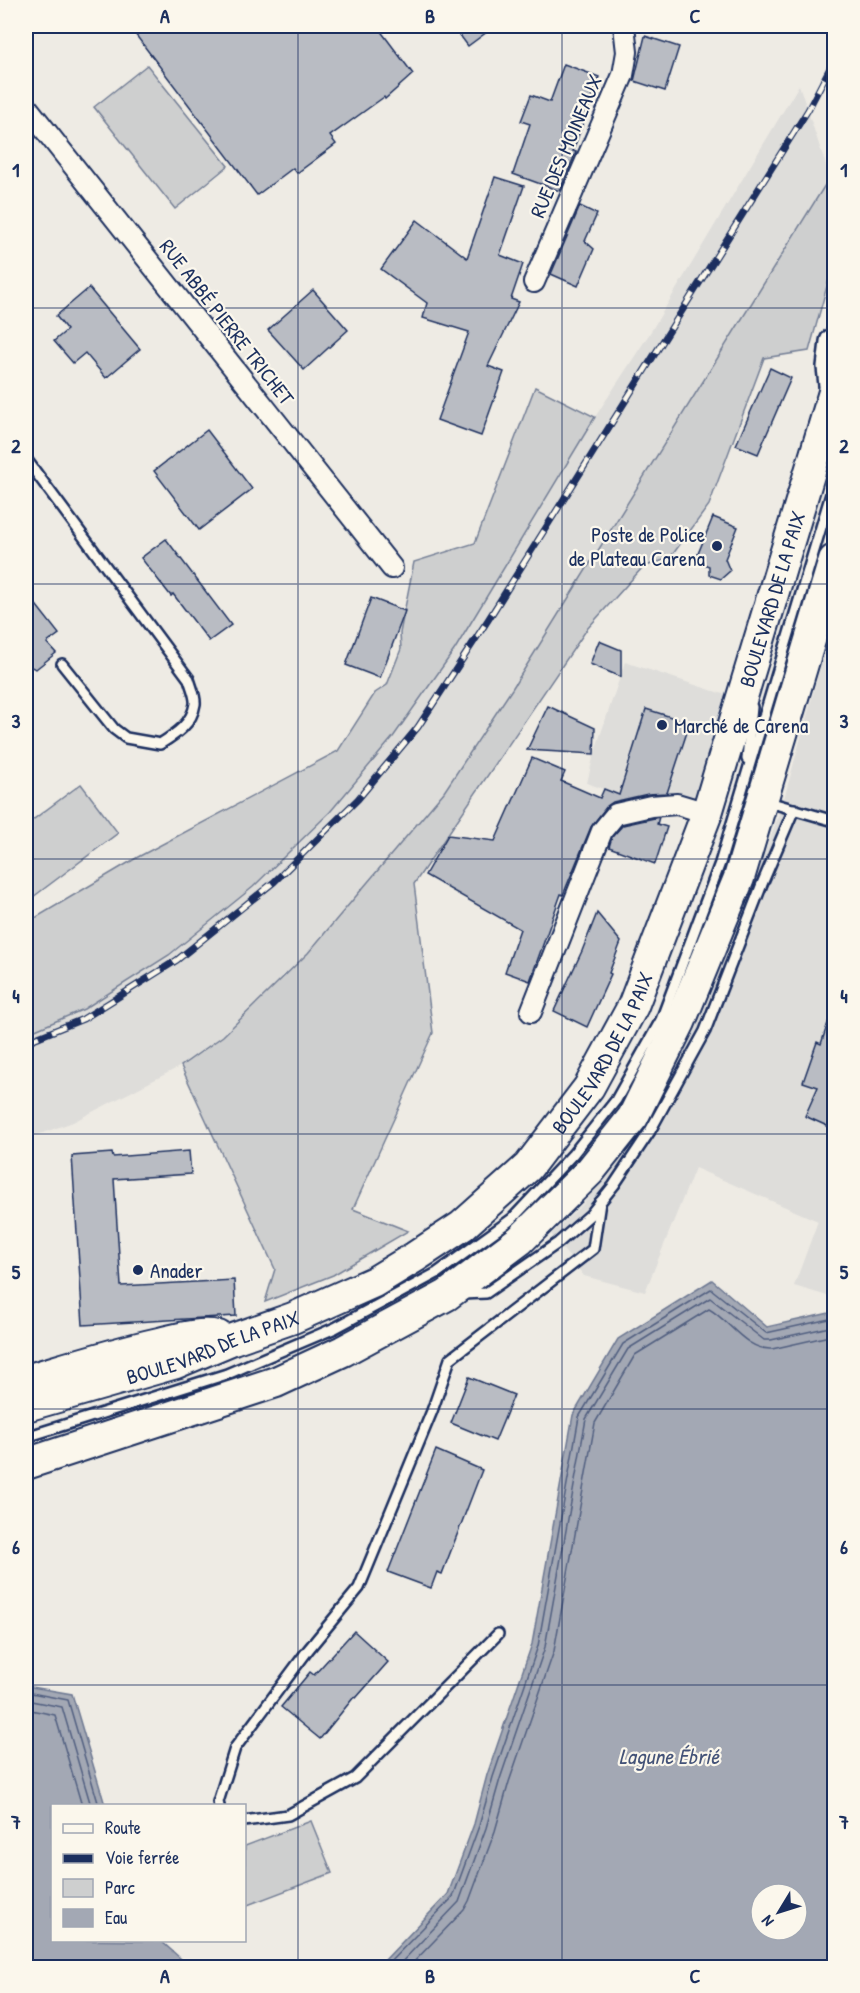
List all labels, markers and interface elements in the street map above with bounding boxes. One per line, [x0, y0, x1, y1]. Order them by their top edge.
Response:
text: A [160, 2, 170, 29]
text: B [425, 2, 435, 29]
text: C [690, 2, 701, 29]
street label: RUE DES MOINEAUX [523, 70, 609, 222]
text: 1 [12, 156, 20, 183]
text: 1 [840, 156, 848, 183]
street label: RUE ABBÉ PIERRE TRICHET [153, 233, 302, 412]
text: 2 [11, 432, 21, 459]
text: 2 [839, 432, 849, 459]
street label: BOULEVARD DE LA PAIX [731, 507, 812, 690]
place label: Poste de Police de Plateau Carena [569, 520, 705, 573]
marker: Poste de Police de Plateau Carena [710, 539, 724, 553]
text: 3 [12, 707, 21, 734]
text: 3 [840, 707, 849, 734]
place label: Marché de Carena [674, 711, 808, 740]
marker: Marché de Carena [655, 718, 669, 732]
street label: BOULEVARD DE LA PAIX [544, 967, 659, 1139]
text: 4 [12, 982, 20, 1009]
text: 4 [840, 982, 848, 1009]
place label: Anader [150, 1256, 203, 1285]
text: 5 [12, 1258, 21, 1285]
text: 5 [840, 1258, 849, 1285]
marker: Anader [131, 1263, 145, 1277]
street label: BOULEVARD DE LA PAIX [123, 1302, 304, 1391]
text: 6 [12, 1533, 20, 1560]
text: 6 [840, 1533, 848, 1560]
water label: Lagune Ébrié [619, 1741, 720, 1771]
legend [51, 1804, 246, 1942]
text: 7 [10, 1808, 21, 1835]
text: 7 [838, 1808, 849, 1835]
text: Route [105, 1815, 141, 1840]
text: Voie ferrée [105, 1845, 180, 1870]
text: Parc [105, 1875, 135, 1900]
north arrow [749, 1882, 809, 1942]
text: Eau [105, 1905, 127, 1930]
text: N [756, 1911, 778, 1931]
text: A [160, 1962, 170, 1989]
text: B [425, 1962, 435, 1989]
text: C [690, 1962, 701, 1989]

